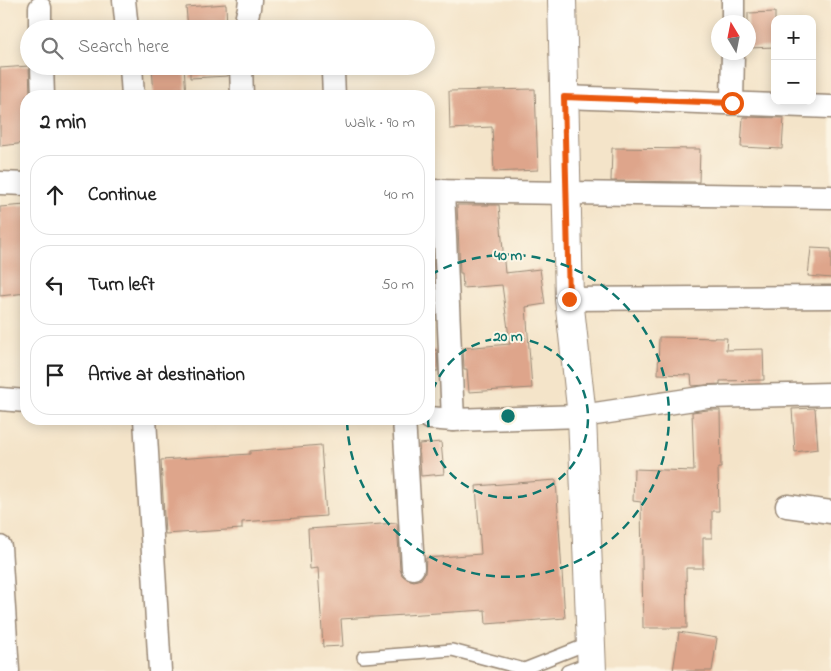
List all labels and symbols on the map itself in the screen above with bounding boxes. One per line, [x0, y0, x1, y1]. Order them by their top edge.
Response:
north arrow [711, 15, 756, 60]
route start [721, 92, 744, 115]
text: 40 m [493, 245, 522, 267]
route end [558, 288, 581, 311]
text: 20 m [492, 326, 523, 348]
centre of rings [499, 407, 517, 425]

